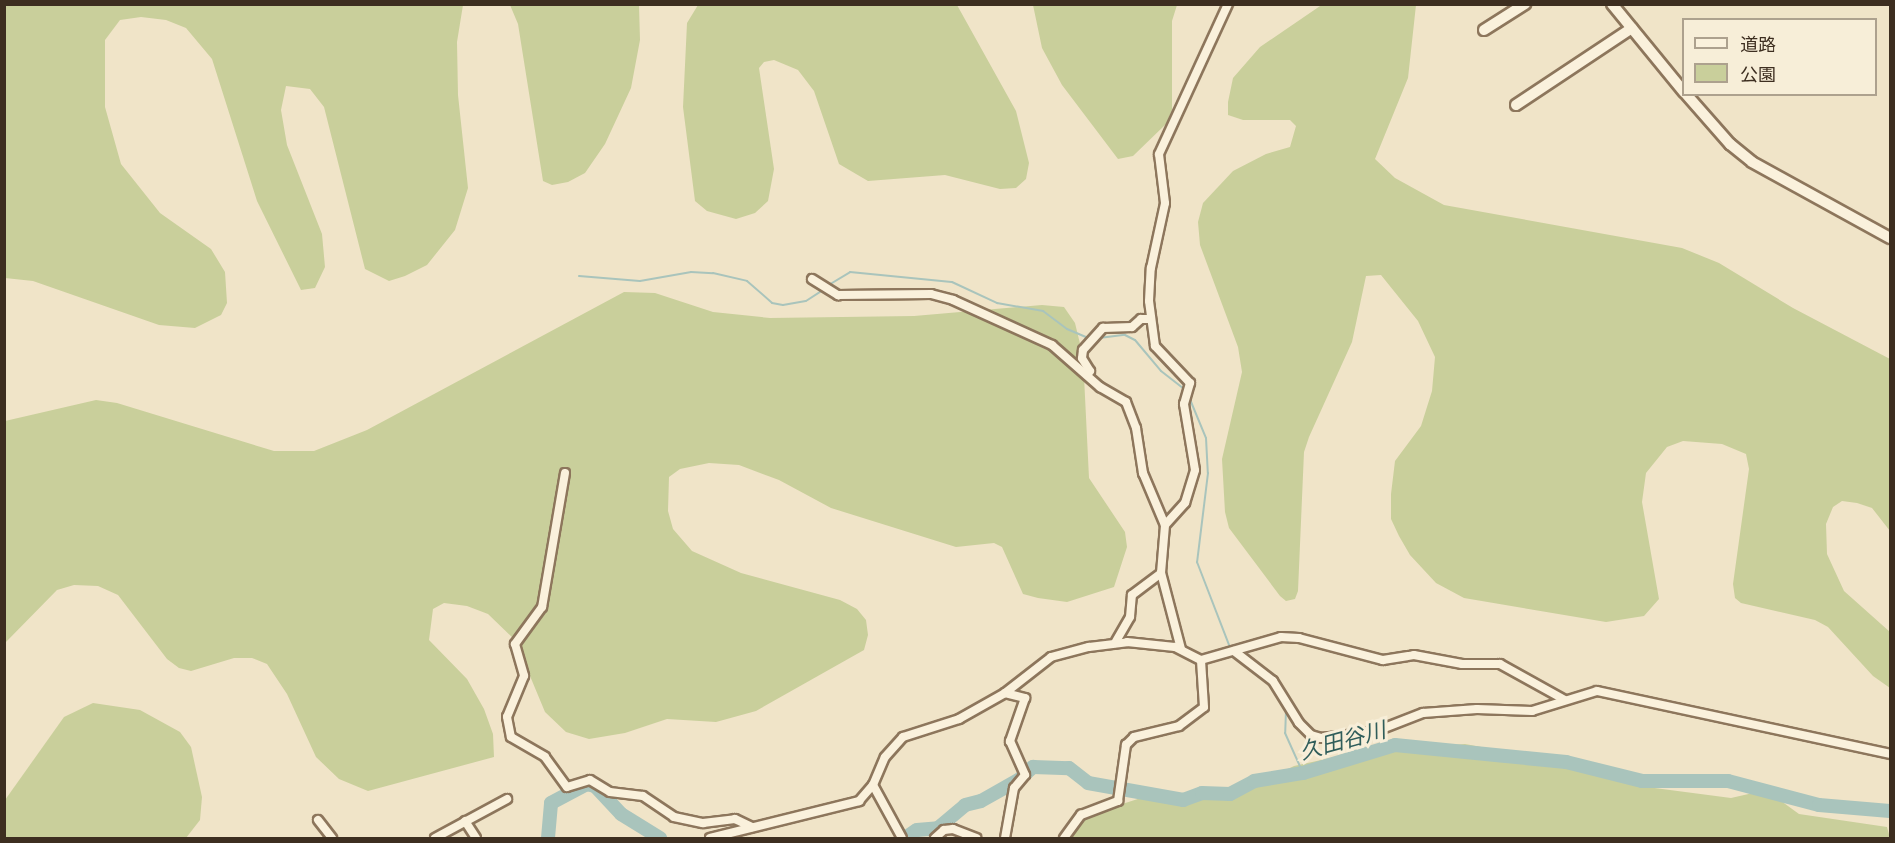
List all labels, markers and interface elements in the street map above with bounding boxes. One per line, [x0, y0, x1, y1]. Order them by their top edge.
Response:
legend [1682, 18, 1877, 96]
text: 道路 [1740, 30, 1776, 57]
text: 公園 [1740, 60, 1776, 87]
water label: 久田谷川 [1296, 715, 1388, 763]

